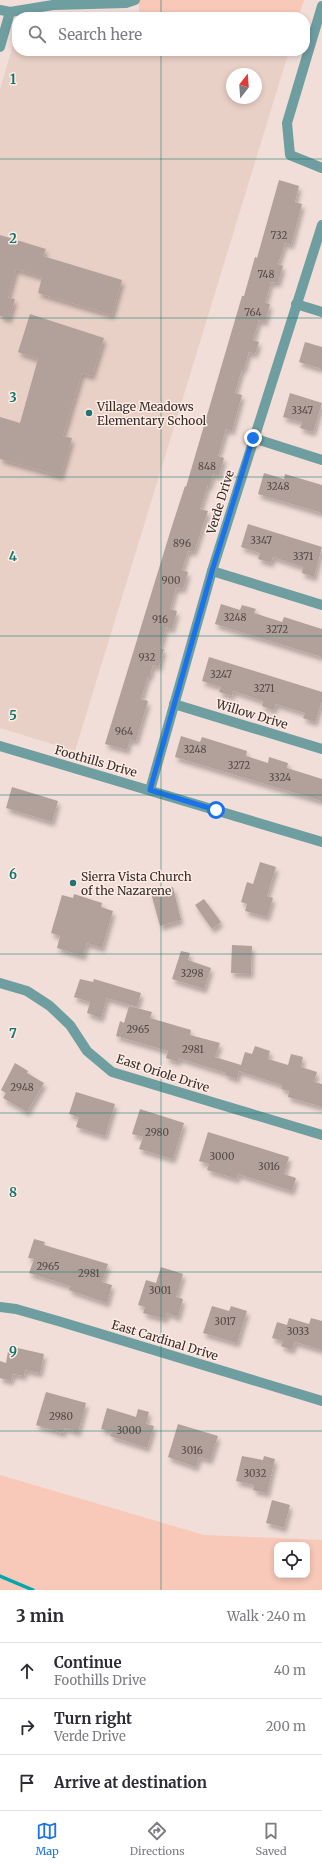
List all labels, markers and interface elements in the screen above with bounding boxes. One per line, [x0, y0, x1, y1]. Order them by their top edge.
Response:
search box [12, 12, 310, 56]
icon: search [26, 23, 48, 45]
text: Search here [58, 25, 142, 44]
north arrow [226, 68, 262, 104]
text: 1 [10, 71, 16, 88]
house number: 732 [271, 229, 287, 242]
text: 2 [9, 230, 17, 247]
house number: 748 [258, 268, 275, 281]
house number: 764 [244, 306, 262, 319]
text: 3 [9, 389, 17, 406]
place label: Village Meadows Elementary School [96, 399, 207, 428]
house number: 3347 [291, 404, 313, 417]
marker: Village Meadows Elementary School [84, 408, 94, 418]
route end [244, 429, 262, 447]
house number: 848 [198, 460, 216, 473]
street label: Verde Drive [203, 468, 237, 537]
house number: 3248 [266, 480, 290, 493]
house number: 3347 [250, 534, 272, 547]
house number: 896 [173, 537, 191, 550]
text: 4 [9, 548, 18, 565]
house number: 3371 [293, 550, 314, 563]
house number: 900 [161, 574, 181, 587]
house number: 3248 [223, 611, 247, 624]
house number: 916 [152, 613, 168, 626]
house number: 3272 [266, 623, 288, 636]
house number: 932 [139, 651, 156, 664]
house number: 3247 [210, 668, 232, 681]
house number: 3271 [253, 682, 275, 695]
street label: Willow Drive [213, 696, 290, 732]
text: 5 [9, 707, 17, 724]
house number: 964 [115, 725, 133, 738]
street label: Foothills Drive [53, 742, 139, 780]
house number: 3248 [183, 743, 207, 756]
house number: 3272 [228, 759, 250, 772]
house number: 3324 [269, 771, 291, 784]
route start [207, 801, 225, 819]
text: 6 [9, 866, 17, 883]
place label: Sierra Vista Church of the Nazarene [81, 869, 192, 898]
marker: Sierra Vista Church of the Nazarene [68, 878, 78, 888]
house number: 3298 [181, 967, 204, 980]
house number: 2965 [126, 1023, 150, 1036]
text: 7 [9, 1025, 17, 1042]
house number: 2981 [182, 1043, 204, 1056]
street label: East Oriole Drive [115, 1051, 211, 1095]
house number: 2948 [10, 1081, 34, 1094]
house number: 2980 [145, 1126, 169, 1139]
house number: 3000 [209, 1150, 235, 1163]
house number: 3016 [258, 1160, 280, 1173]
text: 8 [9, 1184, 17, 1201]
house number: 2965 [36, 1260, 60, 1273]
house number: 2981 [78, 1267, 100, 1280]
house number: 3001 [149, 1284, 172, 1297]
house number: 3017 [214, 1315, 236, 1328]
street label: East Cardinal Drive [110, 1317, 220, 1363]
house number: 3033 [287, 1325, 310, 1338]
text: 9 [9, 1343, 17, 1360]
house number: 2980 [49, 1410, 73, 1423]
house number: 3000 [116, 1424, 142, 1437]
house number: 3016 [181, 1444, 203, 1457]
house number: 3032 [244, 1467, 267, 1480]
map controls [274, 1542, 310, 1578]
button: locate [274, 1542, 310, 1578]
text: 3 min [16, 1605, 64, 1627]
text: Walk · 240 m [227, 1608, 306, 1625]
text: Continue [54, 1653, 122, 1672]
icon: ahead [16, 1660, 38, 1682]
text: 40 m [274, 1662, 306, 1679]
text: Foothills Drive [54, 1672, 146, 1689]
text: Turn right [54, 1709, 132, 1728]
icon: right [16, 1716, 38, 1738]
text: 200 m [266, 1718, 306, 1735]
text: Verde Drive [54, 1728, 126, 1745]
icon: arrive [16, 1772, 38, 1794]
text: Arrive at destination [54, 1773, 207, 1792]
tab: Map [35, 1820, 59, 1858]
tab: Directions [130, 1820, 185, 1858]
tab: Saved [255, 1820, 287, 1858]

